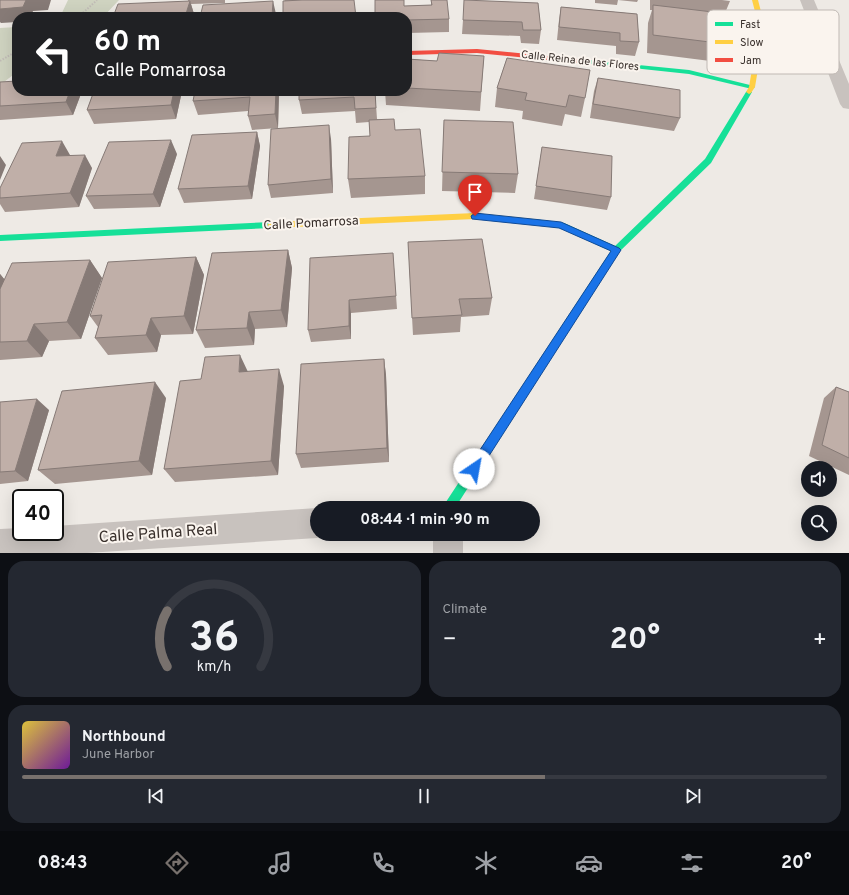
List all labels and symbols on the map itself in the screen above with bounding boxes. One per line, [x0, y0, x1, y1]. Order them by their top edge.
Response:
legend [707, 10, 839, 74]
text: Fast [740, 18, 760, 32]
text: Slow [740, 36, 763, 50]
street label: Calle Reina de las Flores [520, 48, 640, 74]
text: Jam [740, 54, 761, 68]
pin [458, 175, 492, 216]
street label: Calle Pomarrosa [263, 214, 359, 234]
position arrow [453, 448, 495, 490]
speed limit sign: 40 [12, 489, 64, 541]
street label: Calle Palma Real [98, 520, 218, 548]

